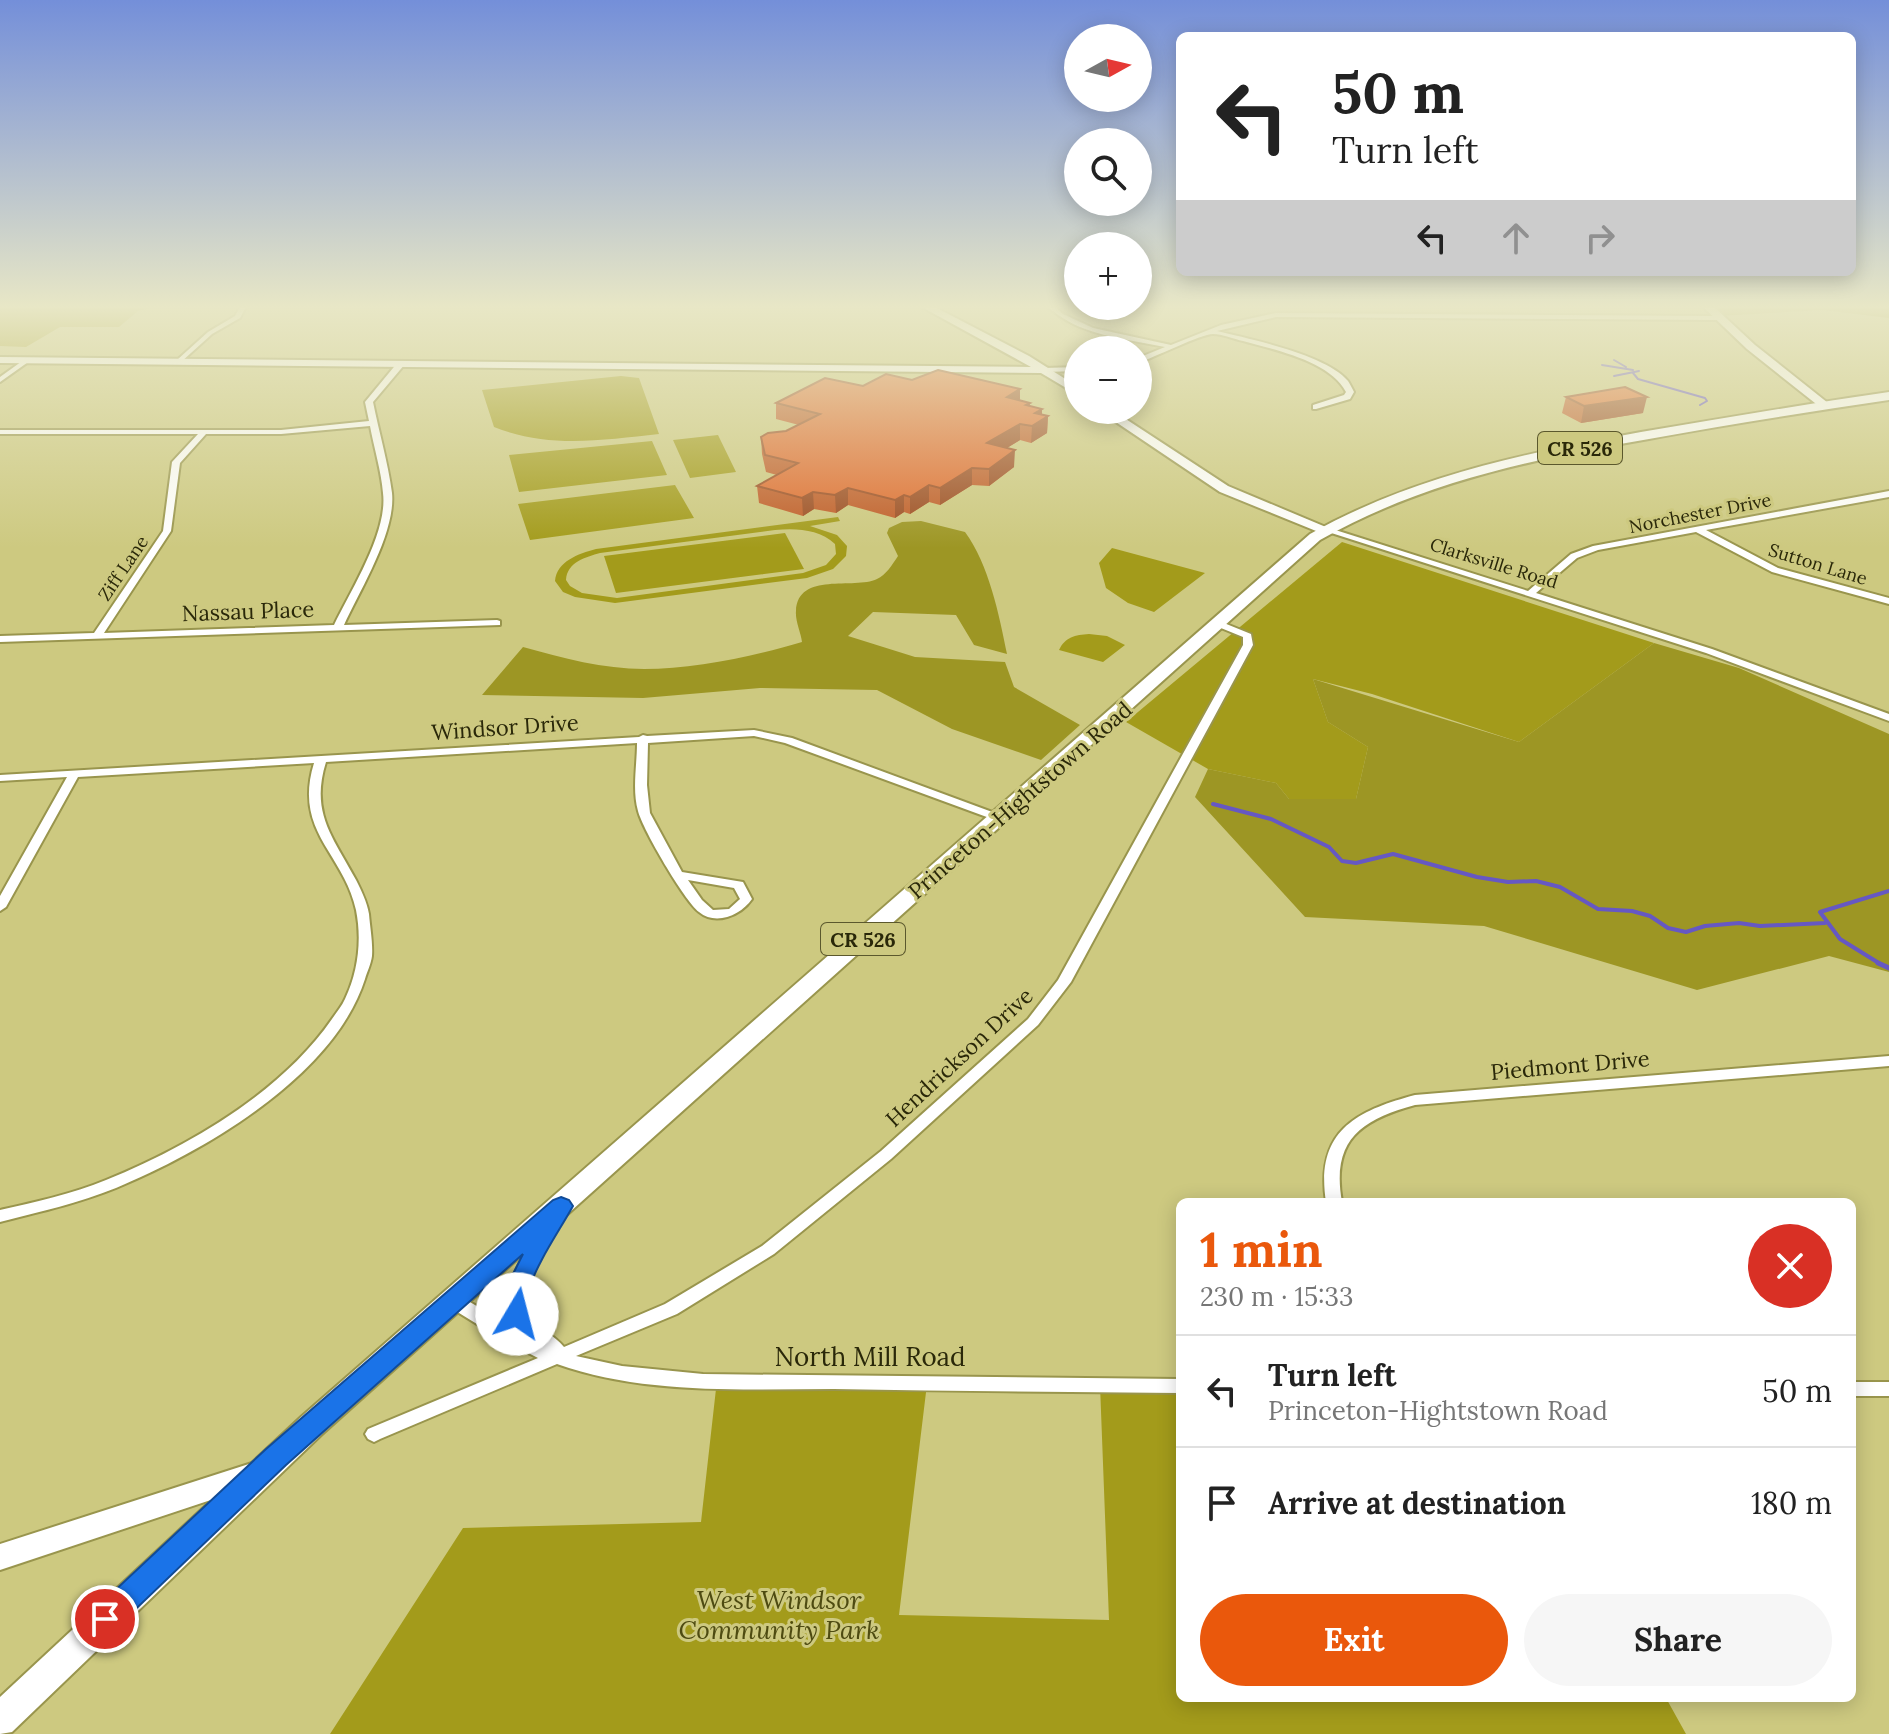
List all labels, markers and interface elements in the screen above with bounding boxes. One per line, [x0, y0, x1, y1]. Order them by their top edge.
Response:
north arrow [1064, 24, 1152, 112]
map controls [1064, 24, 1152, 424]
text: 50 m [1332, 57, 1464, 128]
icon: left [1200, 64, 1304, 168]
text: Turn left [1332, 127, 1479, 173]
button: search [1064, 128, 1152, 216]
icon: left [1410, 216, 1454, 260]
icon: ahead [1494, 216, 1538, 260]
icon: right [1578, 216, 1622, 260]
button: + [1064, 232, 1152, 320]
button: − [1064, 336, 1152, 424]
road number: CR 526 [1538, 432, 1622, 464]
street label: Norchester Drive [1627, 488, 1773, 538]
street label: Ziff Lane [93, 531, 153, 605]
street label: Clarksville Road [1427, 533, 1561, 593]
street label: Sutton Lane [1766, 538, 1870, 590]
street label: Nassau Place [181, 595, 315, 627]
street label: Princeton-Hightstown Road [902, 695, 1138, 905]
street label: Windsor Drive [430, 708, 580, 746]
road number: CR 526 [821, 923, 905, 955]
street label: Hendrickson Drive [879, 981, 1039, 1133]
street label: Piedmont Drive [1489, 1044, 1651, 1086]
text: 1 min [1200, 1219, 1323, 1280]
button: close [1748, 1224, 1832, 1308]
position arrow [475, 1272, 559, 1356]
text: 230 m · 15:33 [1200, 1280, 1354, 1313]
street label: North Mill Road [774, 1340, 966, 1373]
text: Turn left [1268, 1356, 1396, 1394]
icon: left [1200, 1369, 1244, 1413]
text: 50 m [1762, 1372, 1832, 1410]
text: Princeton-Hightstown Road [1268, 1394, 1608, 1427]
icon: arrive [1200, 1481, 1244, 1525]
text: Arrive at destination [1268, 1484, 1566, 1522]
text: 180 m [1751, 1484, 1832, 1522]
park label: West Windsor Community Park [679, 1583, 879, 1646]
pin [71, 1585, 139, 1653]
button: Exit [1200, 1594, 1508, 1686]
button: Share [1524, 1594, 1832, 1686]
icon: arrive [83, 1597, 127, 1641]

